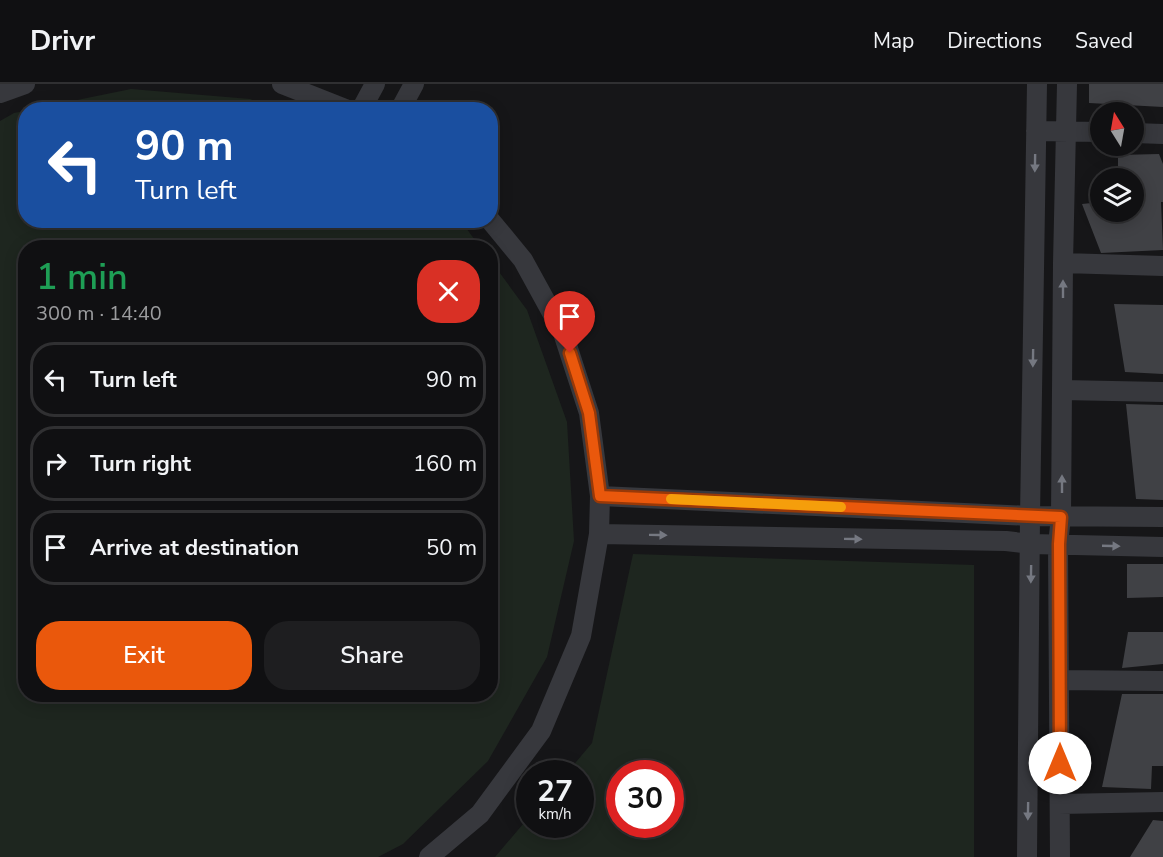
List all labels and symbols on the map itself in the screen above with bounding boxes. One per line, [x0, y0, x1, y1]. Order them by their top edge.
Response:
north arrow [1090, 102, 1144, 156]
one-way arrow [1030, 154, 1040, 173]
one-way arrow [1058, 279, 1068, 298]
pin [544, 291, 595, 353]
one-way arrow [1028, 349, 1037, 368]
one-way arrow [1057, 474, 1066, 493]
one-way arrow [648, 530, 667, 540]
one-way arrow [843, 534, 862, 544]
one-way arrow [1101, 541, 1120, 550]
one-way arrow [1026, 565, 1035, 584]
position arrow [1028, 731, 1092, 795]
speed limit sign: 30 [606, 760, 684, 838]
one-way arrow [1023, 802, 1033, 821]

